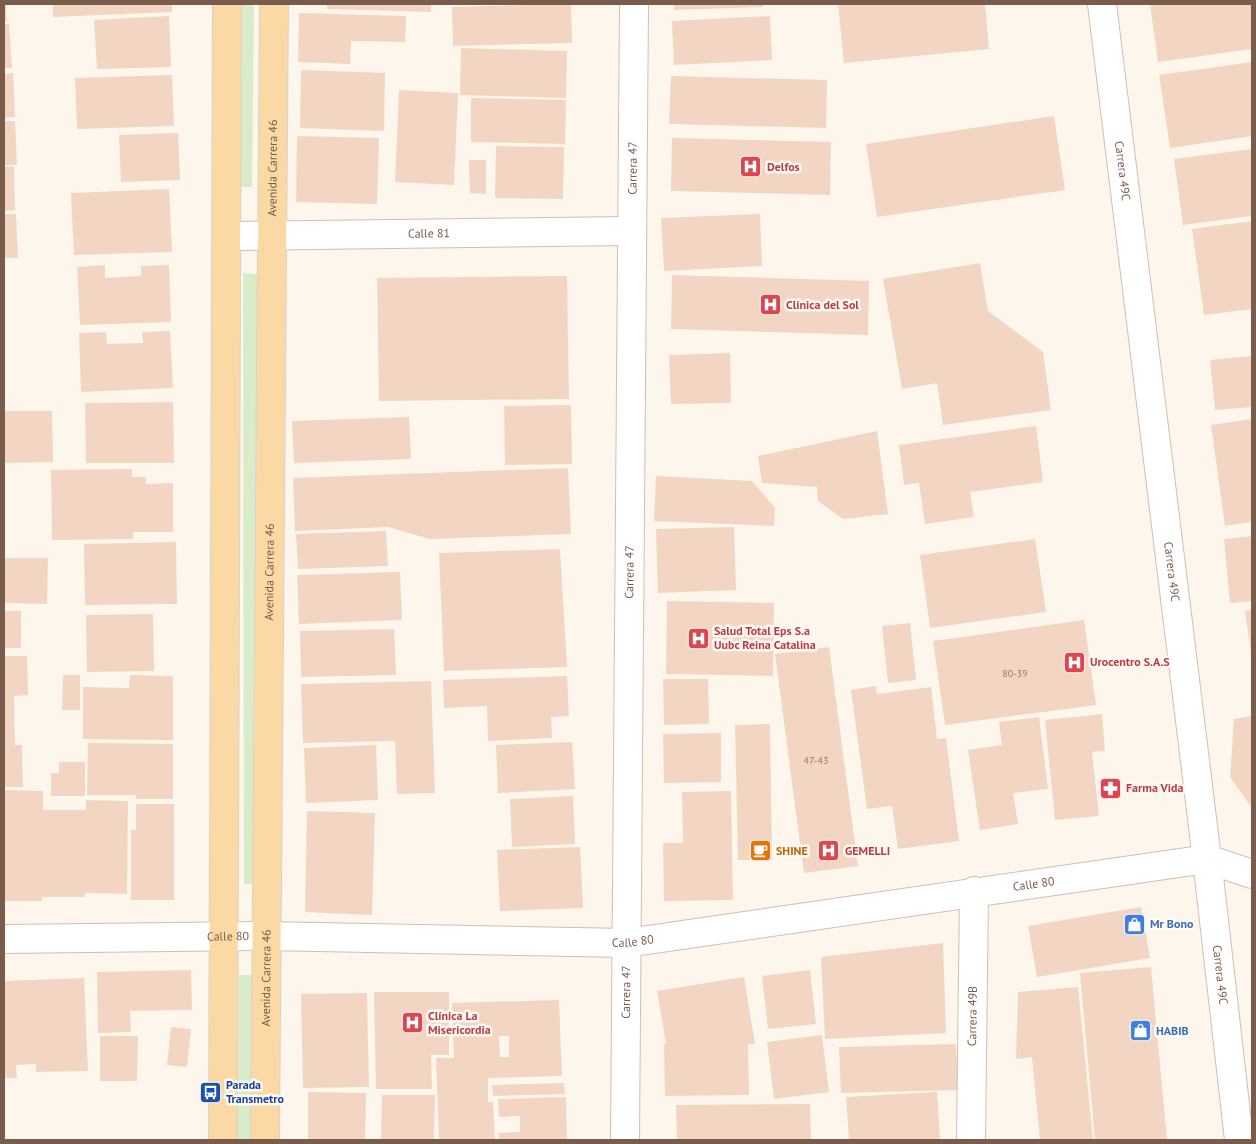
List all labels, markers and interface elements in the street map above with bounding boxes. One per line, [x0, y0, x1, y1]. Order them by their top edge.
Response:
street label: Avenida Carrera 46 [264, 119, 280, 217]
street label: Carrera 49C [1112, 140, 1134, 202]
street label: Carrera 47 [624, 141, 640, 195]
hospital icon: Delfos [739, 155, 763, 179]
place label: Delfos [767, 159, 800, 174]
street label: Calle 81 [408, 225, 450, 241]
hospital icon: Clínica del Sol [758, 293, 782, 317]
place label: Clínica del Sol [786, 297, 859, 312]
street label: Avenida Carrera 46 [261, 523, 277, 621]
street label: Carrera 49C [1161, 541, 1183, 603]
street label: Carrera 47 [621, 545, 637, 599]
place label: Salud Total Eps S.a Uubc Reina Catalina [714, 623, 816, 652]
hospital icon: Salud Total Eps S.a Uubc Reina Catalina [686, 626, 710, 650]
hospital icon: Urocentro S.A.S [1062, 650, 1086, 674]
place label: Urocentro S.A.S [1090, 654, 1170, 669]
house number: 80-39 [1002, 667, 1028, 680]
house number: 47-43 [804, 754, 828, 767]
pharmacy icon: Farma Vida [1098, 776, 1122, 800]
place label: Farma Vida [1126, 780, 1183, 795]
cafe icon: SHINE [748, 839, 772, 863]
hospital icon: GEMELLI [817, 839, 841, 863]
place label: SHINE [776, 843, 808, 858]
place label: GEMELLI [845, 843, 890, 858]
street label: Calle 80 [1012, 873, 1056, 894]
shop icon: Mr Bono [1122, 912, 1146, 936]
place label: Mr Bono [1150, 916, 1194, 931]
street label: Calle 80 [207, 928, 250, 944]
street label: Avenida Carrera 46 [258, 929, 274, 1027]
street label: Calle 80 [612, 931, 655, 950]
street label: Carrera 49C [1210, 944, 1232, 1006]
street label: Carrera 47 [618, 965, 633, 1019]
street label: Carrera 49B [964, 986, 980, 1046]
place label: Clínica La Misericordia [428, 1008, 491, 1037]
hospital icon: Clínica La Misericordia [400, 1011, 424, 1035]
shop icon: HABIB [1128, 1019, 1152, 1043]
place label: HABIB [1156, 1023, 1189, 1038]
place label: Parada Transmetro [226, 1077, 284, 1106]
bus stop icon: Parada Transmetro [198, 1080, 222, 1104]

